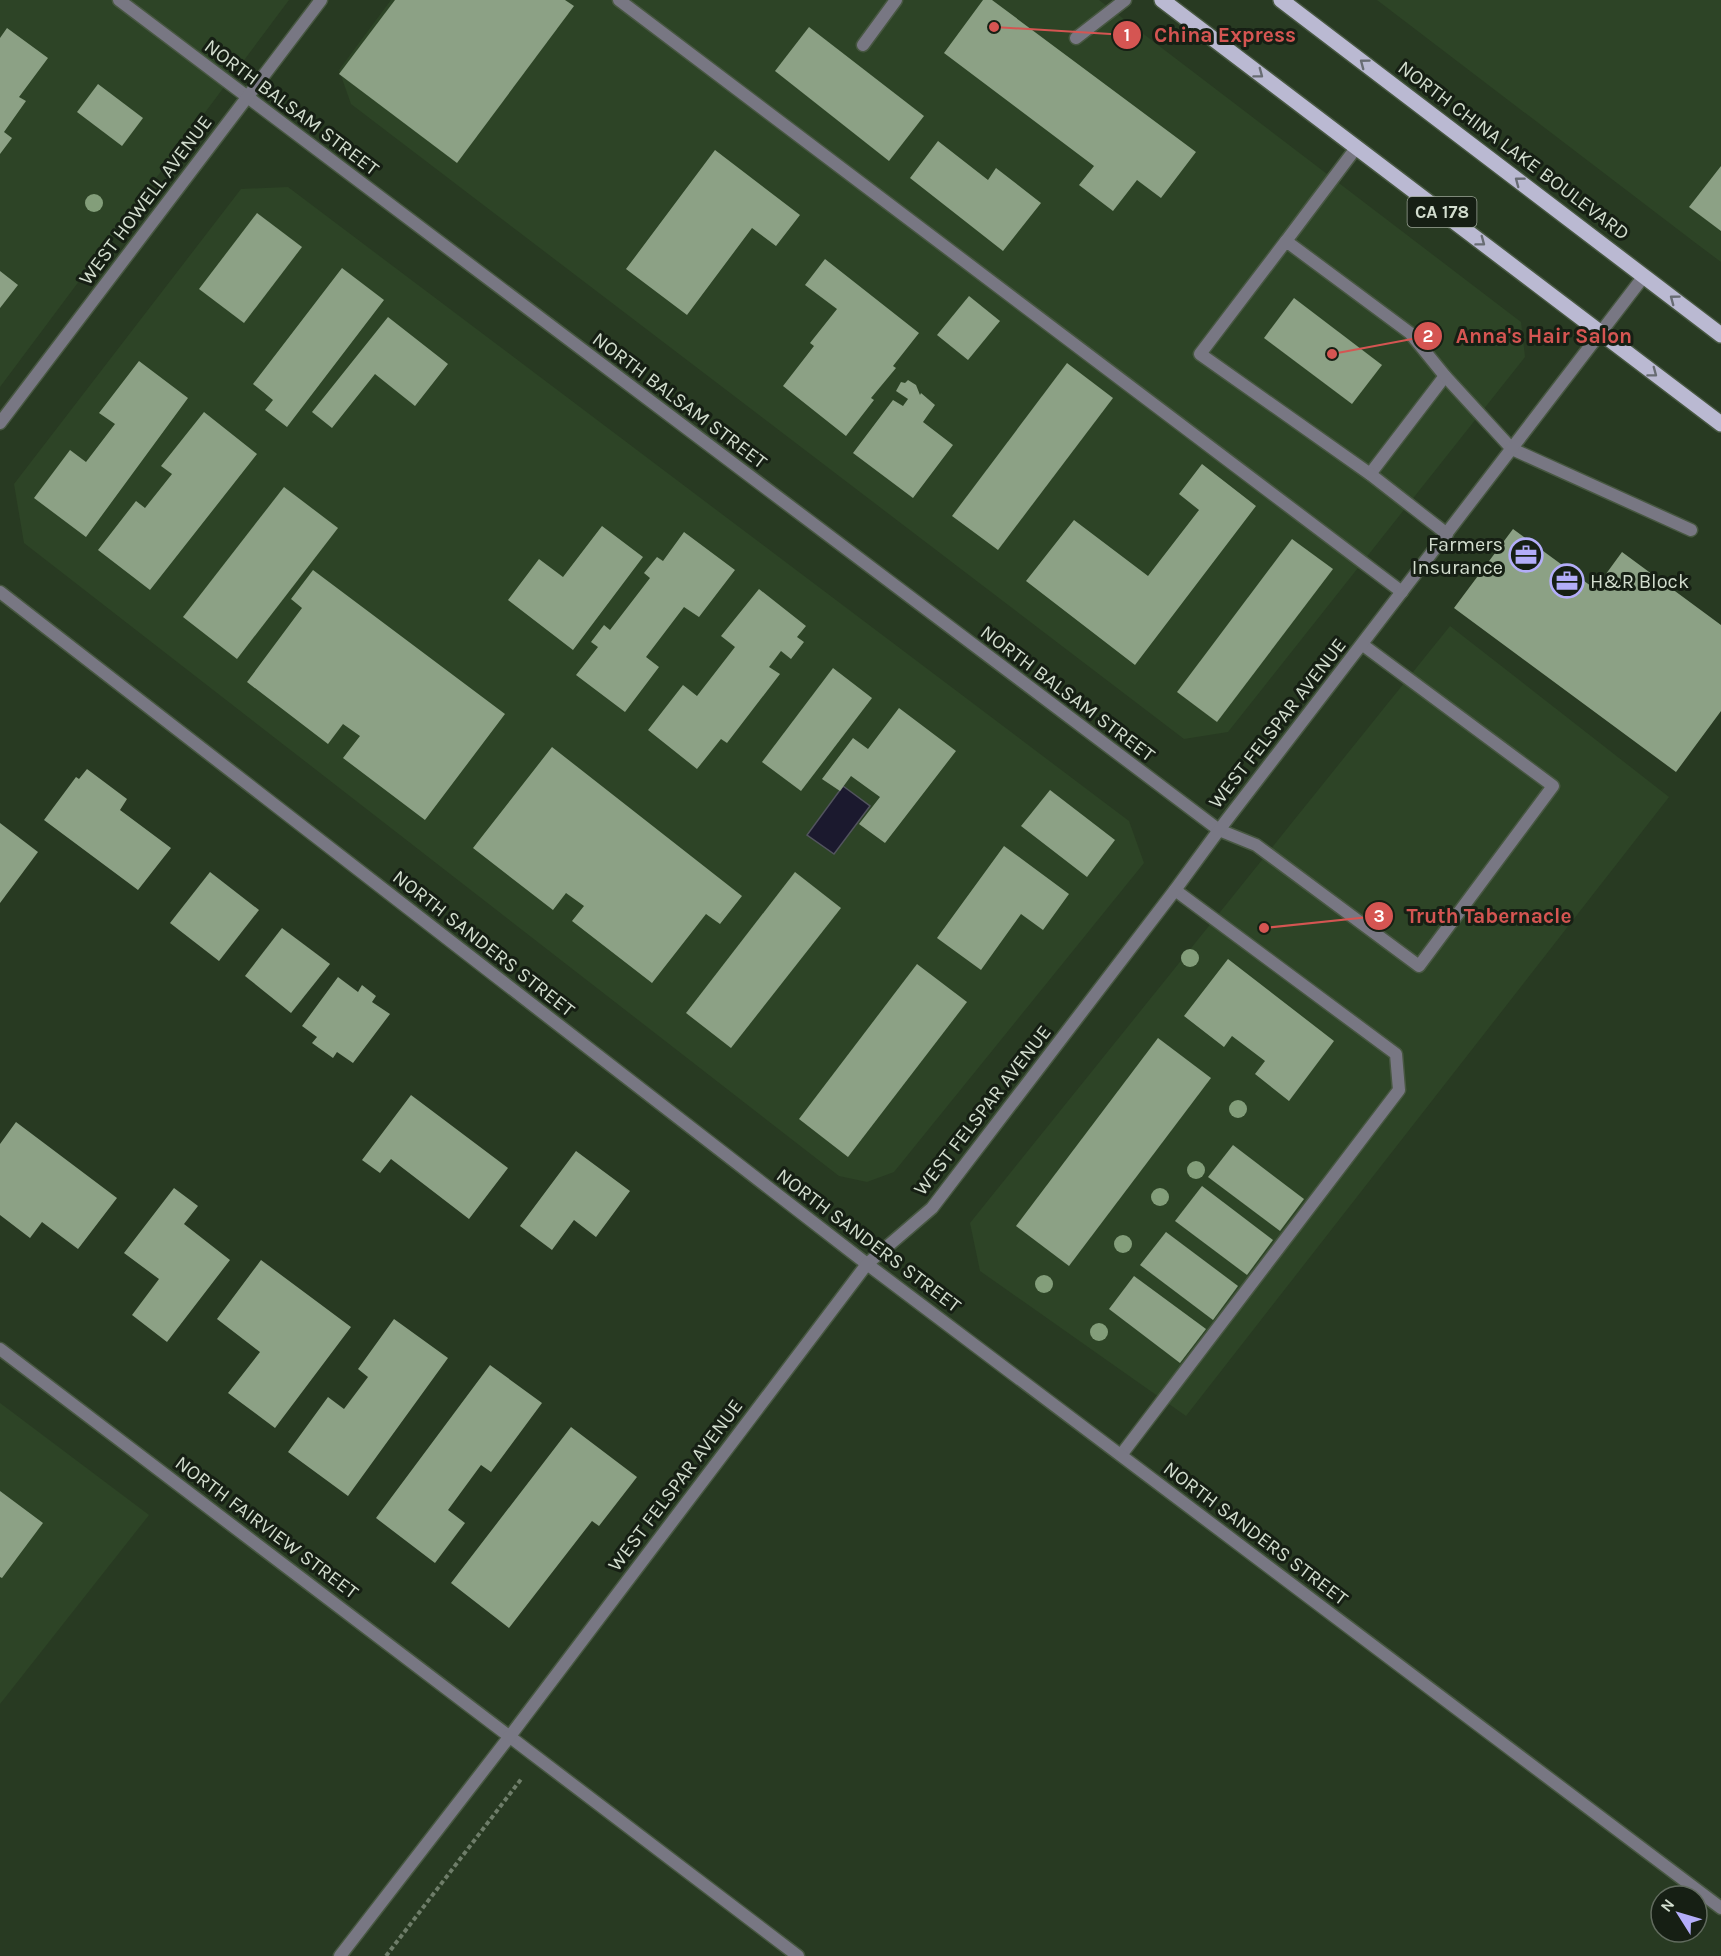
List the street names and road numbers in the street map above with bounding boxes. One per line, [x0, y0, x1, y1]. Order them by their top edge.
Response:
street label: NORTH BALSAM STREET [200, 34, 383, 180]
street label: NORTH CHINA LAKE BOULEVARD [1394, 56, 1634, 245]
street label: WEST HOWELL AVENUE [74, 111, 217, 290]
road number: CA 178 [1408, 197, 1476, 227]
street label: NORTH BALSAM STREET [588, 327, 771, 473]
street label: NORTH BALSAM STREET [976, 620, 1159, 766]
street label: WEST FELSPAR AVENUE [1204, 634, 1351, 813]
street label: NORTH SANDERS STREET [388, 865, 579, 1022]
street label: WEST FELSPAR AVENUE [909, 1021, 1056, 1200]
street label: NORTH SANDERS STREET [772, 1164, 965, 1317]
street label: WEST FELSPAR AVENUE [603, 1395, 748, 1576]
street label: NORTH FAIRVIEW STREET [171, 1451, 363, 1604]
street label: NORTH SANDERS STREET [1159, 1457, 1352, 1610]

